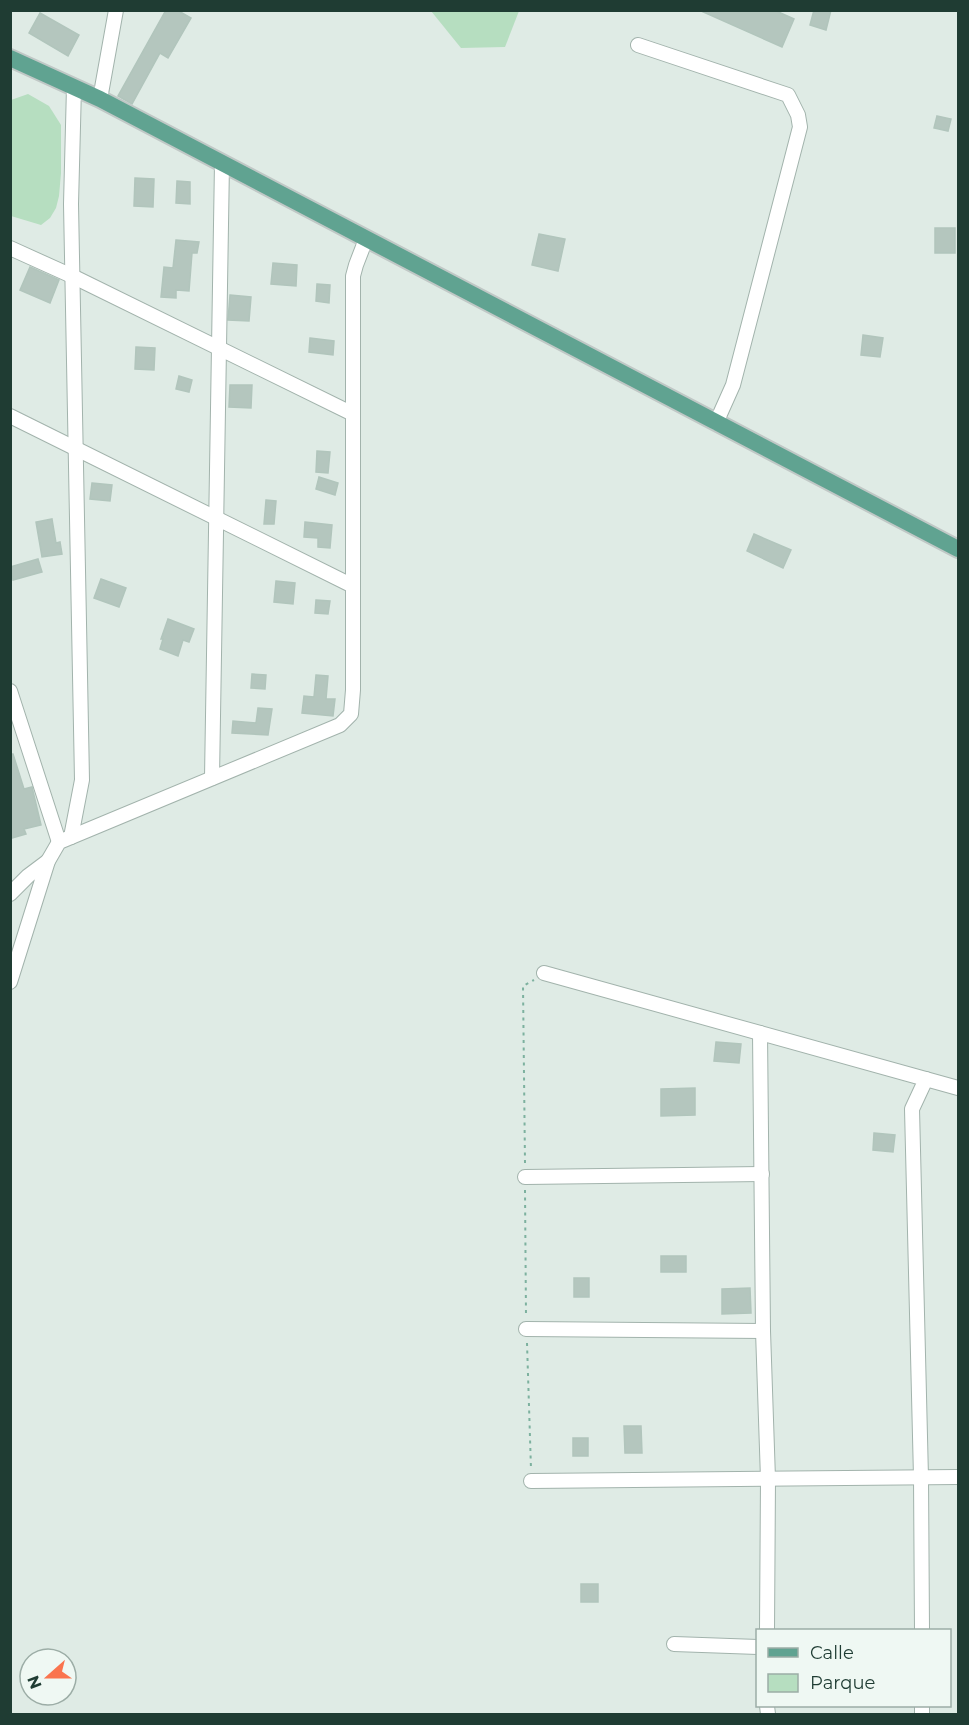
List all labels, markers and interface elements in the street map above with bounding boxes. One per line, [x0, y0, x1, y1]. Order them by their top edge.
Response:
legend [756, 1629, 951, 1707]
text: Calle [810, 1642, 854, 1664]
north arrow [18, 1647, 78, 1707]
text: Parque [810, 1672, 876, 1694]
text: N [23, 1673, 46, 1692]

